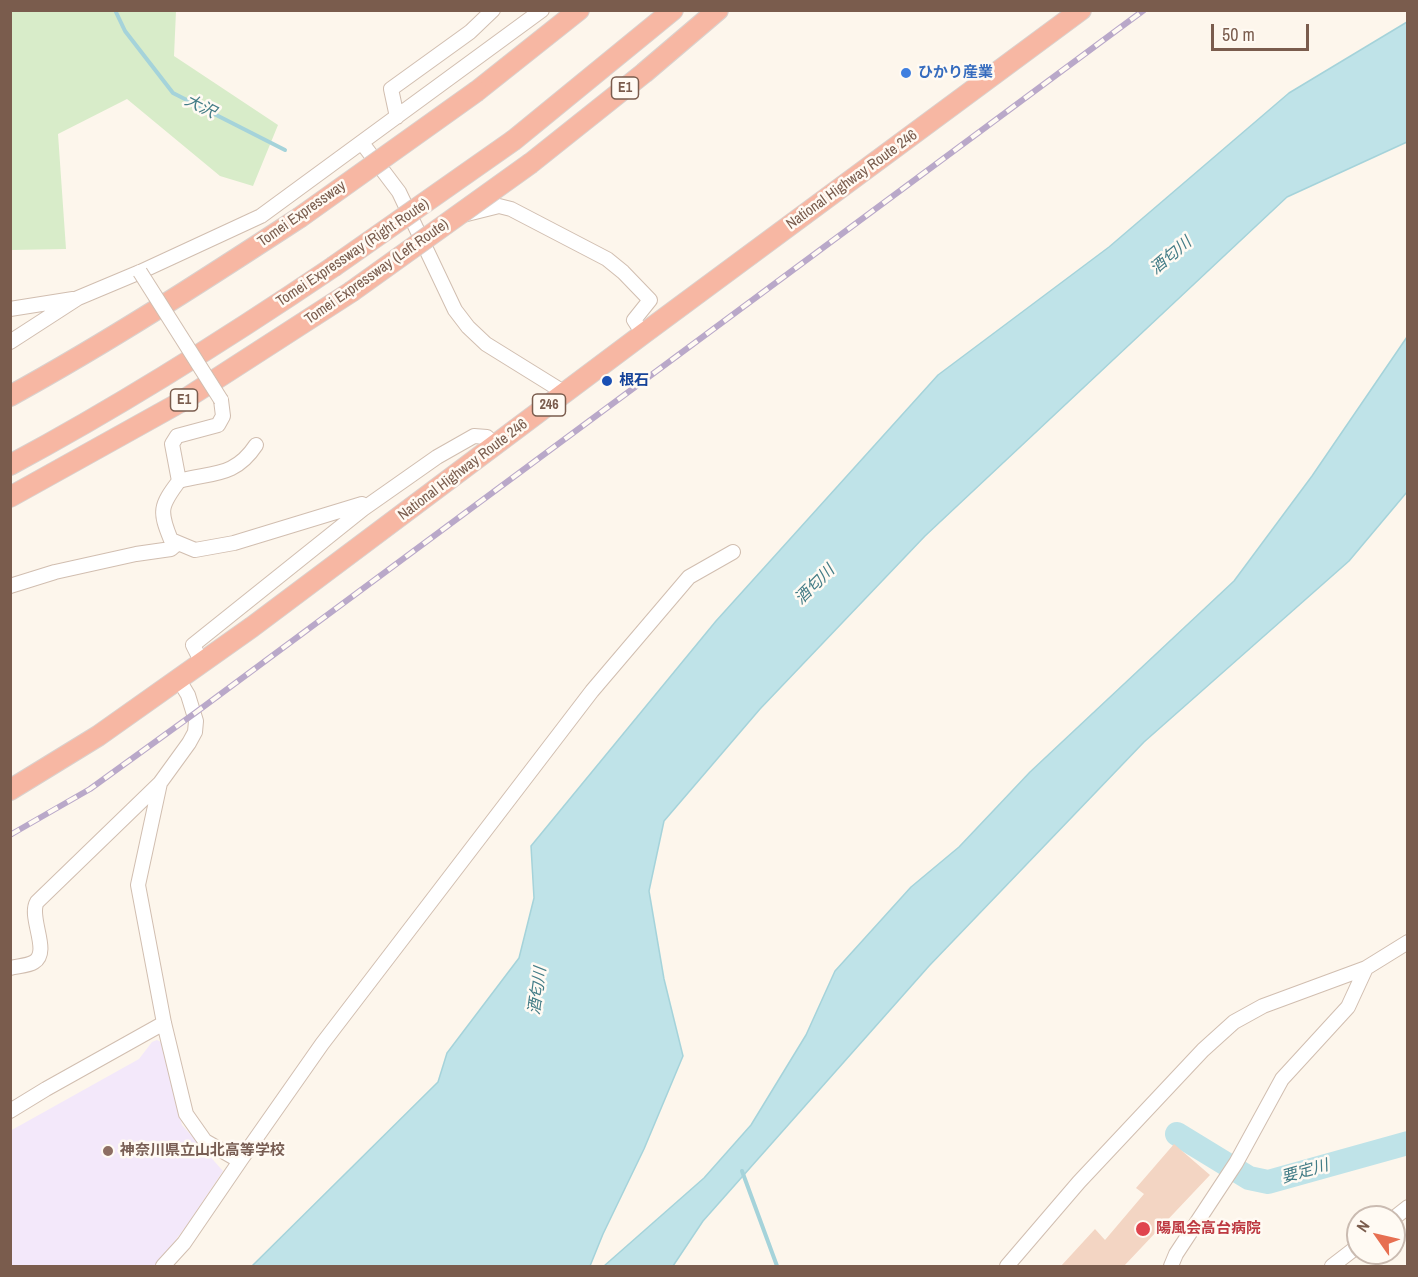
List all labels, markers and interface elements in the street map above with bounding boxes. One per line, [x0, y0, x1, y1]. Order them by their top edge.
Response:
scale bar [1214, 12, 1312, 50]
text: 50 m [1222, 22, 1255, 47]
place label: ひかり産業 [918, 64, 993, 82]
marker: ひかり産業 [899, 66, 913, 80]
road number: E1 [612, 77, 638, 99]
water label: 大沢 [181, 91, 219, 123]
street label: National Highway Route 246 [783, 127, 921, 233]
street label: Tomei Expressway [255, 177, 349, 251]
street label: Tomei Expressway (Right Route) [273, 195, 433, 311]
street label: Tomei Expressway (Left Route) [302, 215, 452, 329]
water label: 酒匂川 [1146, 233, 1196, 279]
place label: 根石 [619, 372, 649, 390]
marker: 根石 [600, 374, 614, 388]
road number: E1 [170, 389, 198, 411]
road number: 246 [532, 394, 566, 416]
street label: National Highway Route 246 [395, 415, 531, 525]
water label: 酒匂川 [791, 561, 839, 609]
water label: 酒匂川 [525, 966, 551, 1016]
place label: 神奈川県立山北高等学校 [120, 1142, 285, 1160]
marker: 神奈川県立山北高等学校 [101, 1144, 115, 1158]
water label: 要定川 [1279, 1156, 1331, 1188]
north arrow [1346, 1205, 1406, 1265]
text: N [1351, 1216, 1375, 1236]
marker: 陽風会高台病院 [1134, 1220, 1152, 1238]
place label: 陽風会高台病院 [1156, 1220, 1261, 1238]

